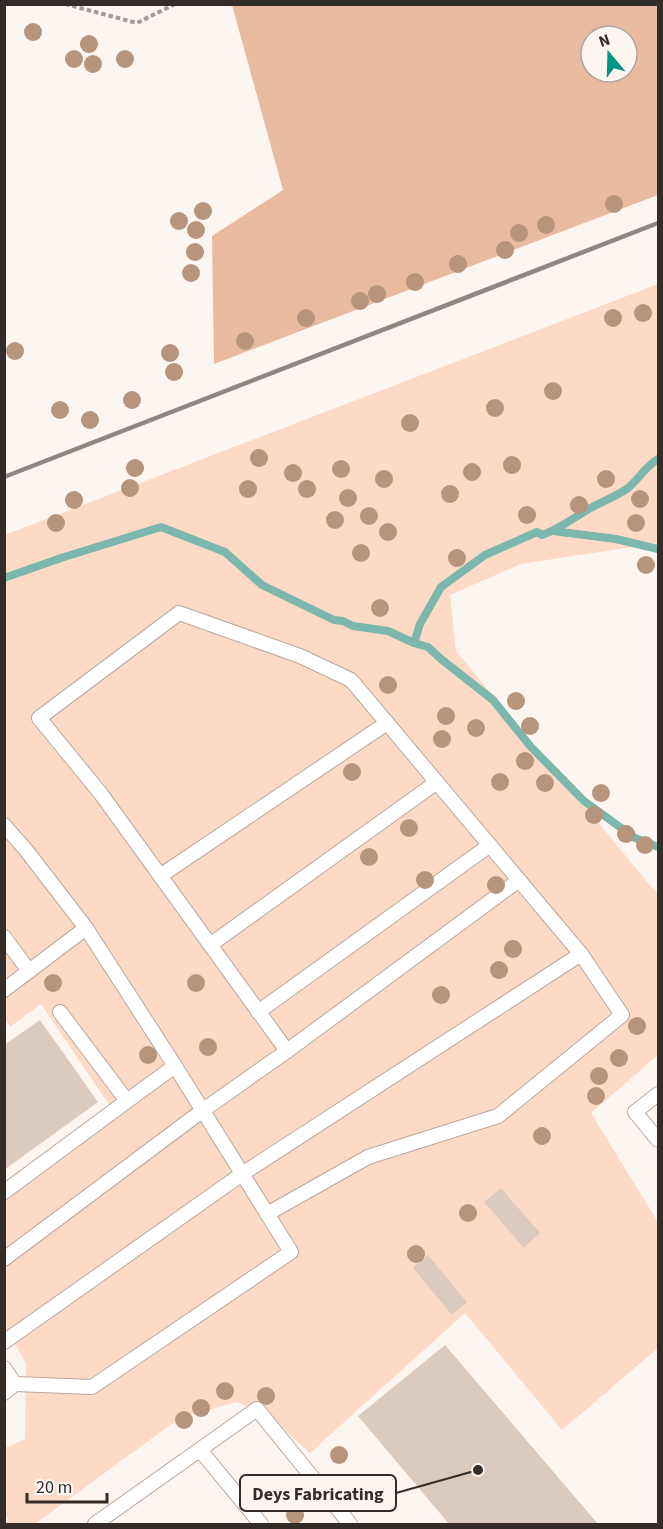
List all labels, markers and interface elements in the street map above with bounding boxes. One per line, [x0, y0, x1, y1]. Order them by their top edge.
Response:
north arrow [579, 24, 639, 84]
text: N [596, 29, 613, 53]
scale bar [27, 1466, 106, 1504]
text: 20 m [36, 1475, 72, 1500]
callout: Deys Fabricating [240, 1475, 396, 1511]
text: Deys Fabricating [252, 1482, 384, 1507]

